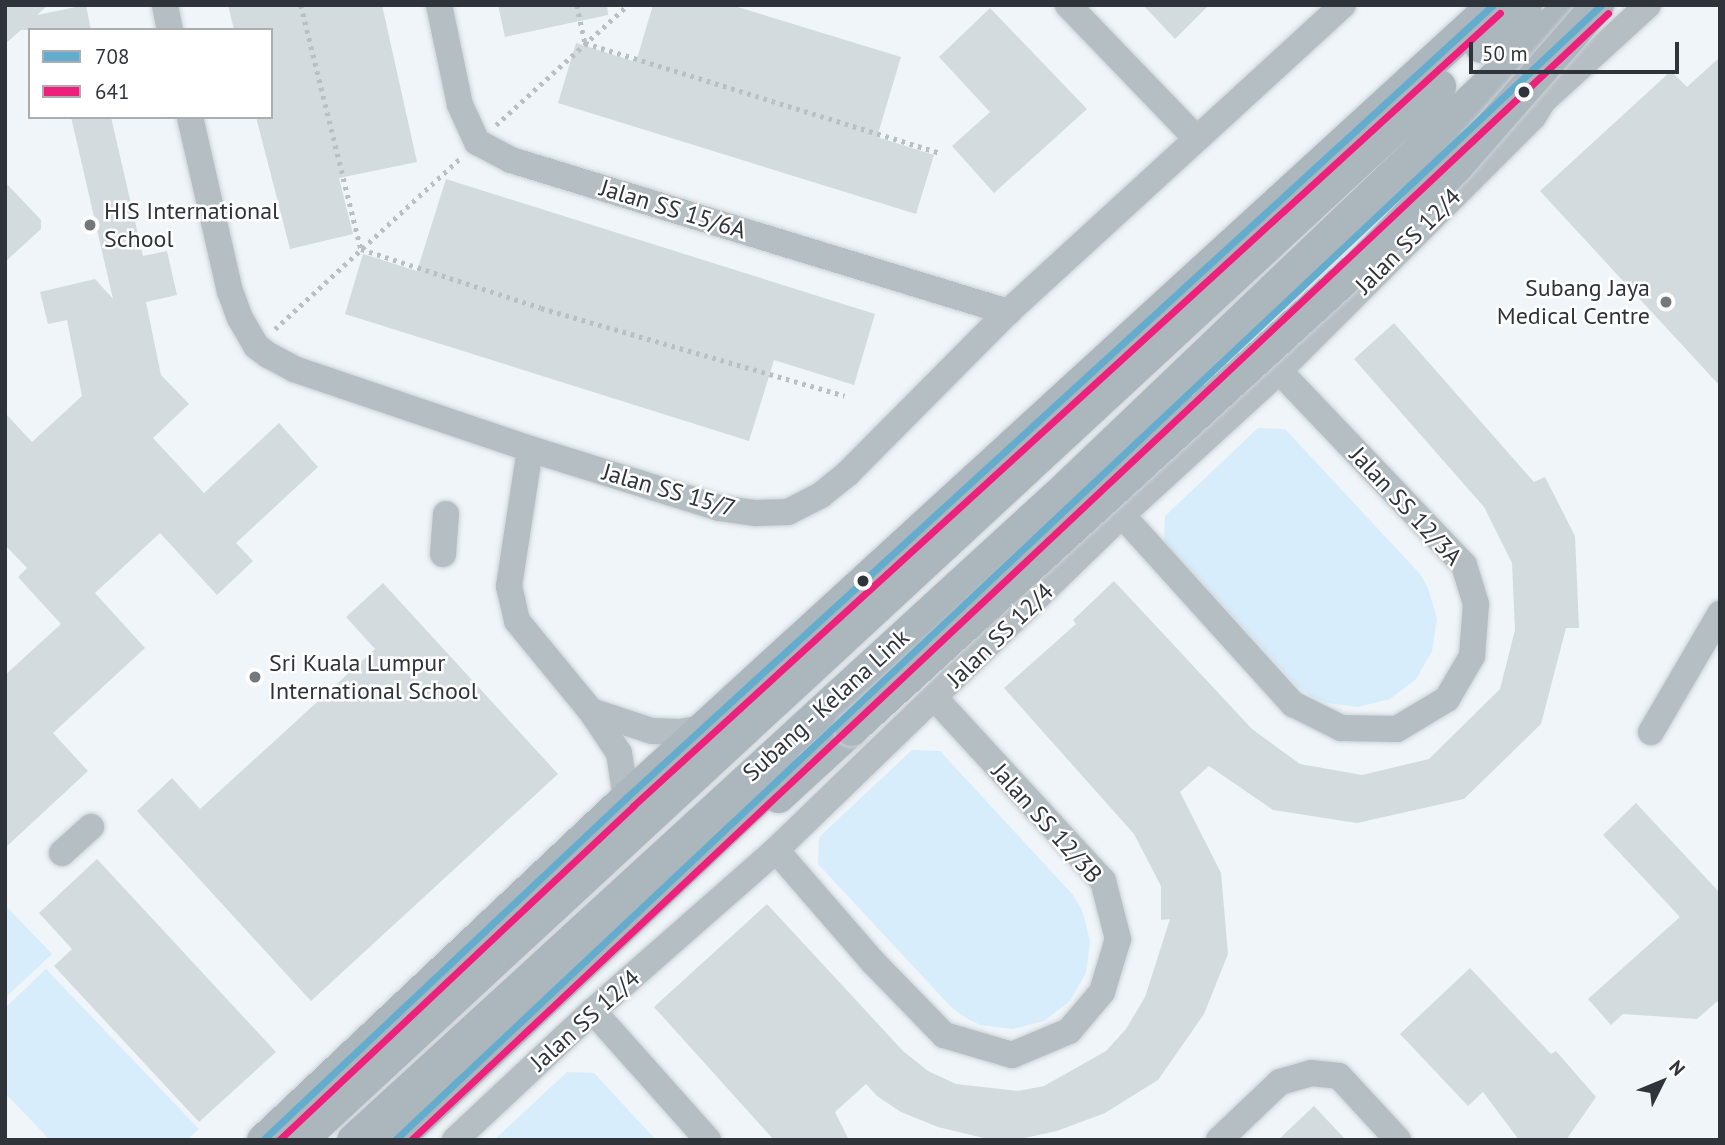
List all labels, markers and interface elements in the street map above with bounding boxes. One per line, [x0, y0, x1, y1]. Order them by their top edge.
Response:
legend [28, 28, 273, 119]
scale bar [1473, 28, 1683, 72]
text: 50 m [1482, 40, 1528, 67]
text: 708 [95, 43, 129, 70]
text: 641 [95, 78, 129, 105]
unlabelled marker [1517, 85, 1531, 99]
street label: Jalan SS 15/6A [597, 173, 749, 245]
street label: Jalan SS 12/4 [1349, 182, 1467, 300]
place label: HIS International School [104, 197, 279, 253]
marker: HIS International School [82, 217, 98, 233]
place label: Subang Jaya Medical Centre [1497, 274, 1650, 330]
marker: Subang Jaya Medical Centre [1656, 292, 1676, 312]
street label: Jalan SS 12/3A [1344, 441, 1468, 571]
street label: Jalan SS 15/7 [599, 457, 739, 523]
unlabelled marker [856, 574, 870, 588]
street label: Jalan SS 12/4 [941, 577, 1059, 693]
street label: Subang - Kelana Link [736, 622, 916, 788]
place label: Sri Kuala Lumpur International School [269, 649, 478, 705]
marker: Sri Kuala Lumpur International School [247, 669, 263, 685]
street label: Jalan SS 12/3B [986, 757, 1108, 889]
street label: Jalan SS 12/4 [524, 963, 646, 1077]
north arrow [1627, 1047, 1697, 1117]
text: N [1664, 1055, 1690, 1080]

